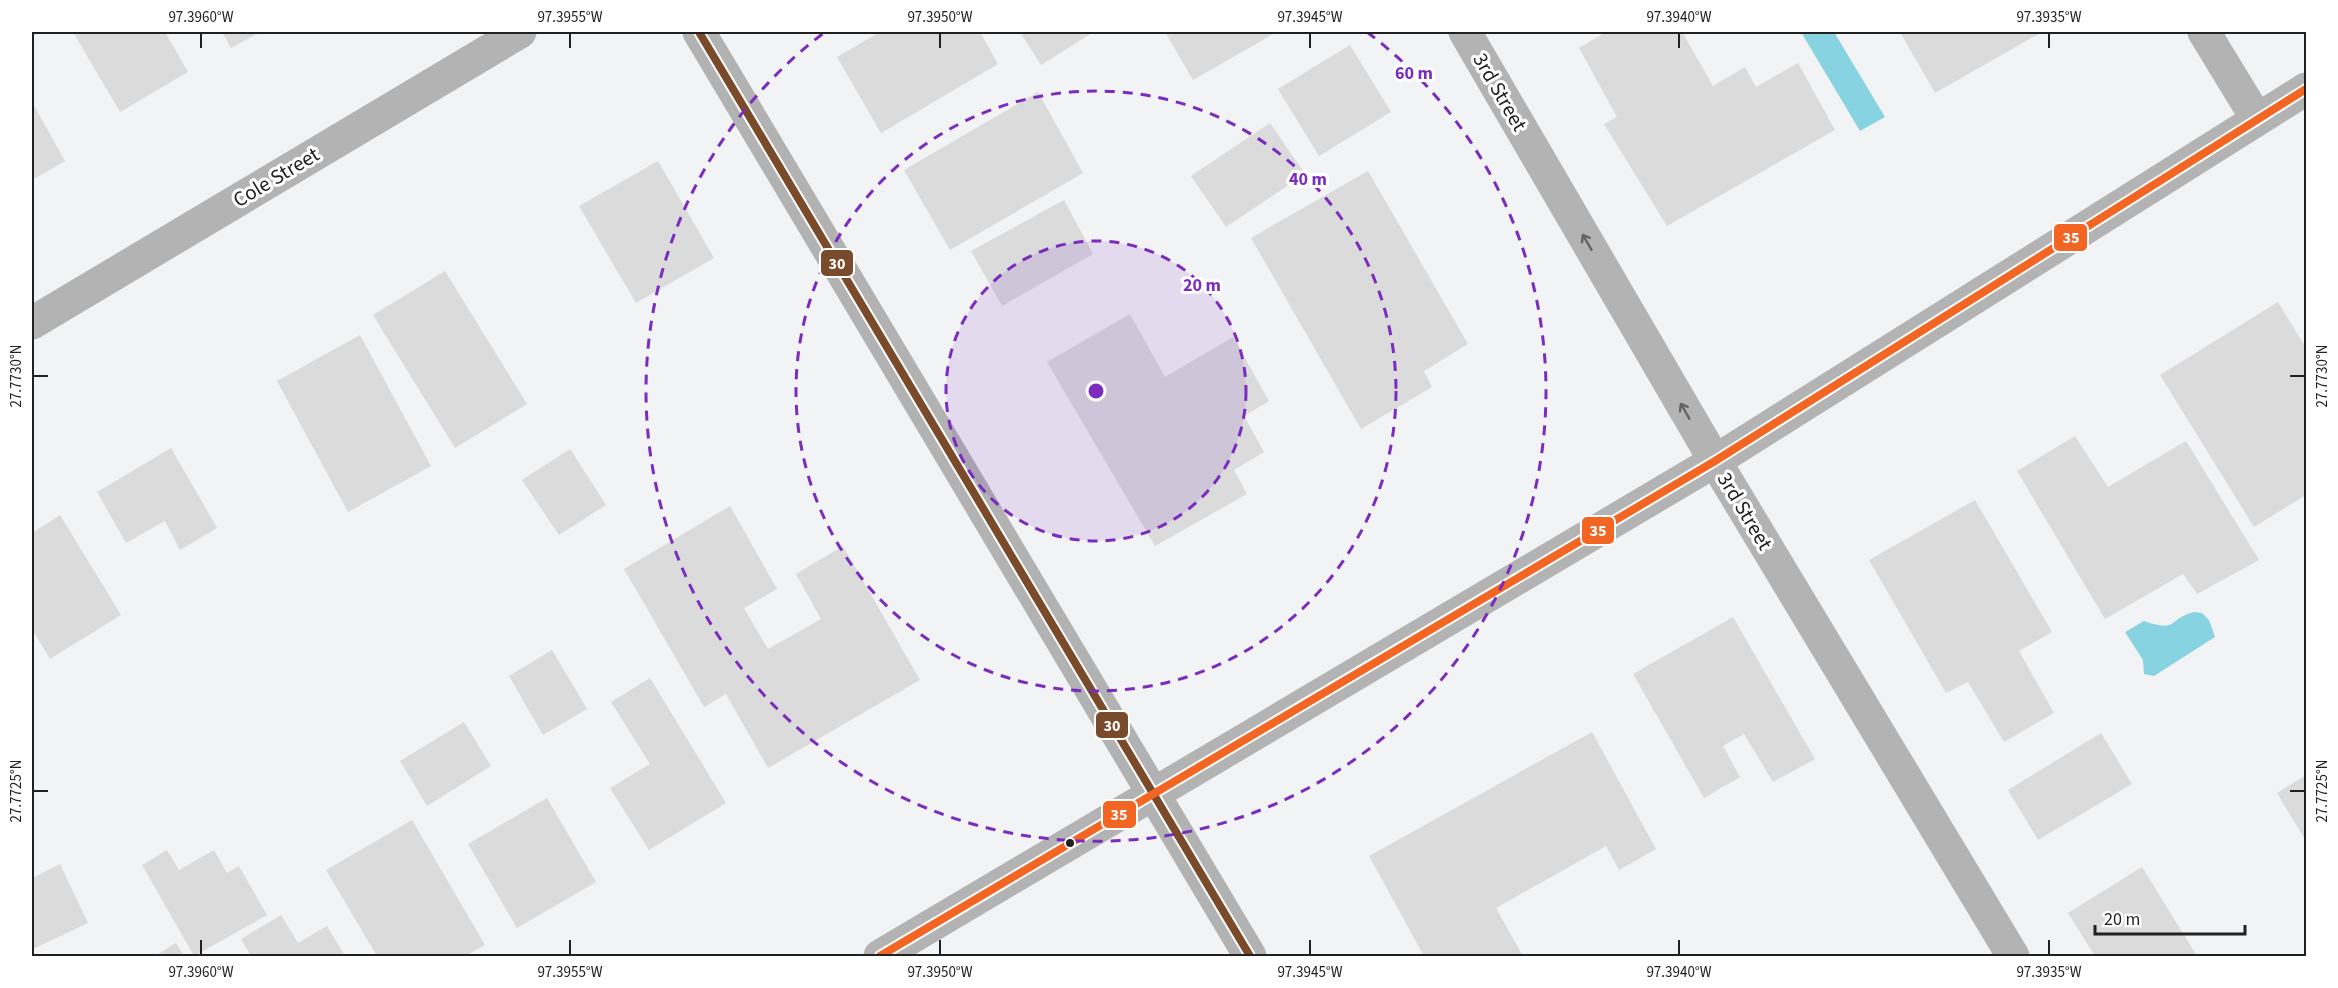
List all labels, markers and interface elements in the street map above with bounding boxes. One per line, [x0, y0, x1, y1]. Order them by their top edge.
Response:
text: 97.3960°W [168, 7, 234, 28]
text: 97.3955°W [537, 7, 603, 28]
text: 97.3950°W [907, 7, 973, 28]
text: 97.3945°W [1277, 7, 1343, 28]
text: 97.3940°W [1646, 7, 1712, 28]
text: 97.3935°W [2016, 7, 2082, 28]
street label: 3rd Street [1466, 47, 1534, 137]
text: 60 m [1395, 61, 1433, 86]
street label: Cole Street [227, 139, 325, 215]
text: 40 m [1289, 167, 1327, 192]
line badge: 35 [2053, 223, 2088, 252]
text: 35 [2063, 227, 2079, 249]
one-way arrow [1581, 234, 1593, 251]
line badge: 30 [820, 249, 854, 277]
text: 30 [829, 253, 845, 275]
text: 20 m [1183, 273, 1221, 298]
text: 27.7730°N [6, 344, 27, 408]
text: 27.7730°N [2312, 344, 2333, 408]
centre of rings [1086, 381, 1106, 401]
one-way arrow [1679, 403, 1691, 420]
street label: 3rd Street [1710, 466, 1780, 556]
line badge: 35 [1581, 516, 1615, 545]
text: 35 [1590, 520, 1606, 542]
line badge: 30 [1095, 711, 1129, 739]
text: 30 [1104, 715, 1120, 737]
text: 27.7725°N [6, 759, 27, 823]
text: 27.7725°N [2312, 759, 2333, 823]
line badge: 35 [1102, 800, 1137, 829]
text: 35 [1111, 804, 1127, 826]
unlabelled marker [1064, 837, 1076, 849]
scale bar [2095, 898, 2245, 936]
text: 20 m [2104, 907, 2140, 932]
text: 97.3960°W [168, 962, 234, 983]
text: 97.3955°W [537, 962, 603, 983]
text: 97.3950°W [907, 962, 973, 983]
text: 97.3945°W [1277, 962, 1343, 983]
text: 97.3940°W [1646, 962, 1712, 983]
text: 97.3935°W [2016, 962, 2082, 983]

